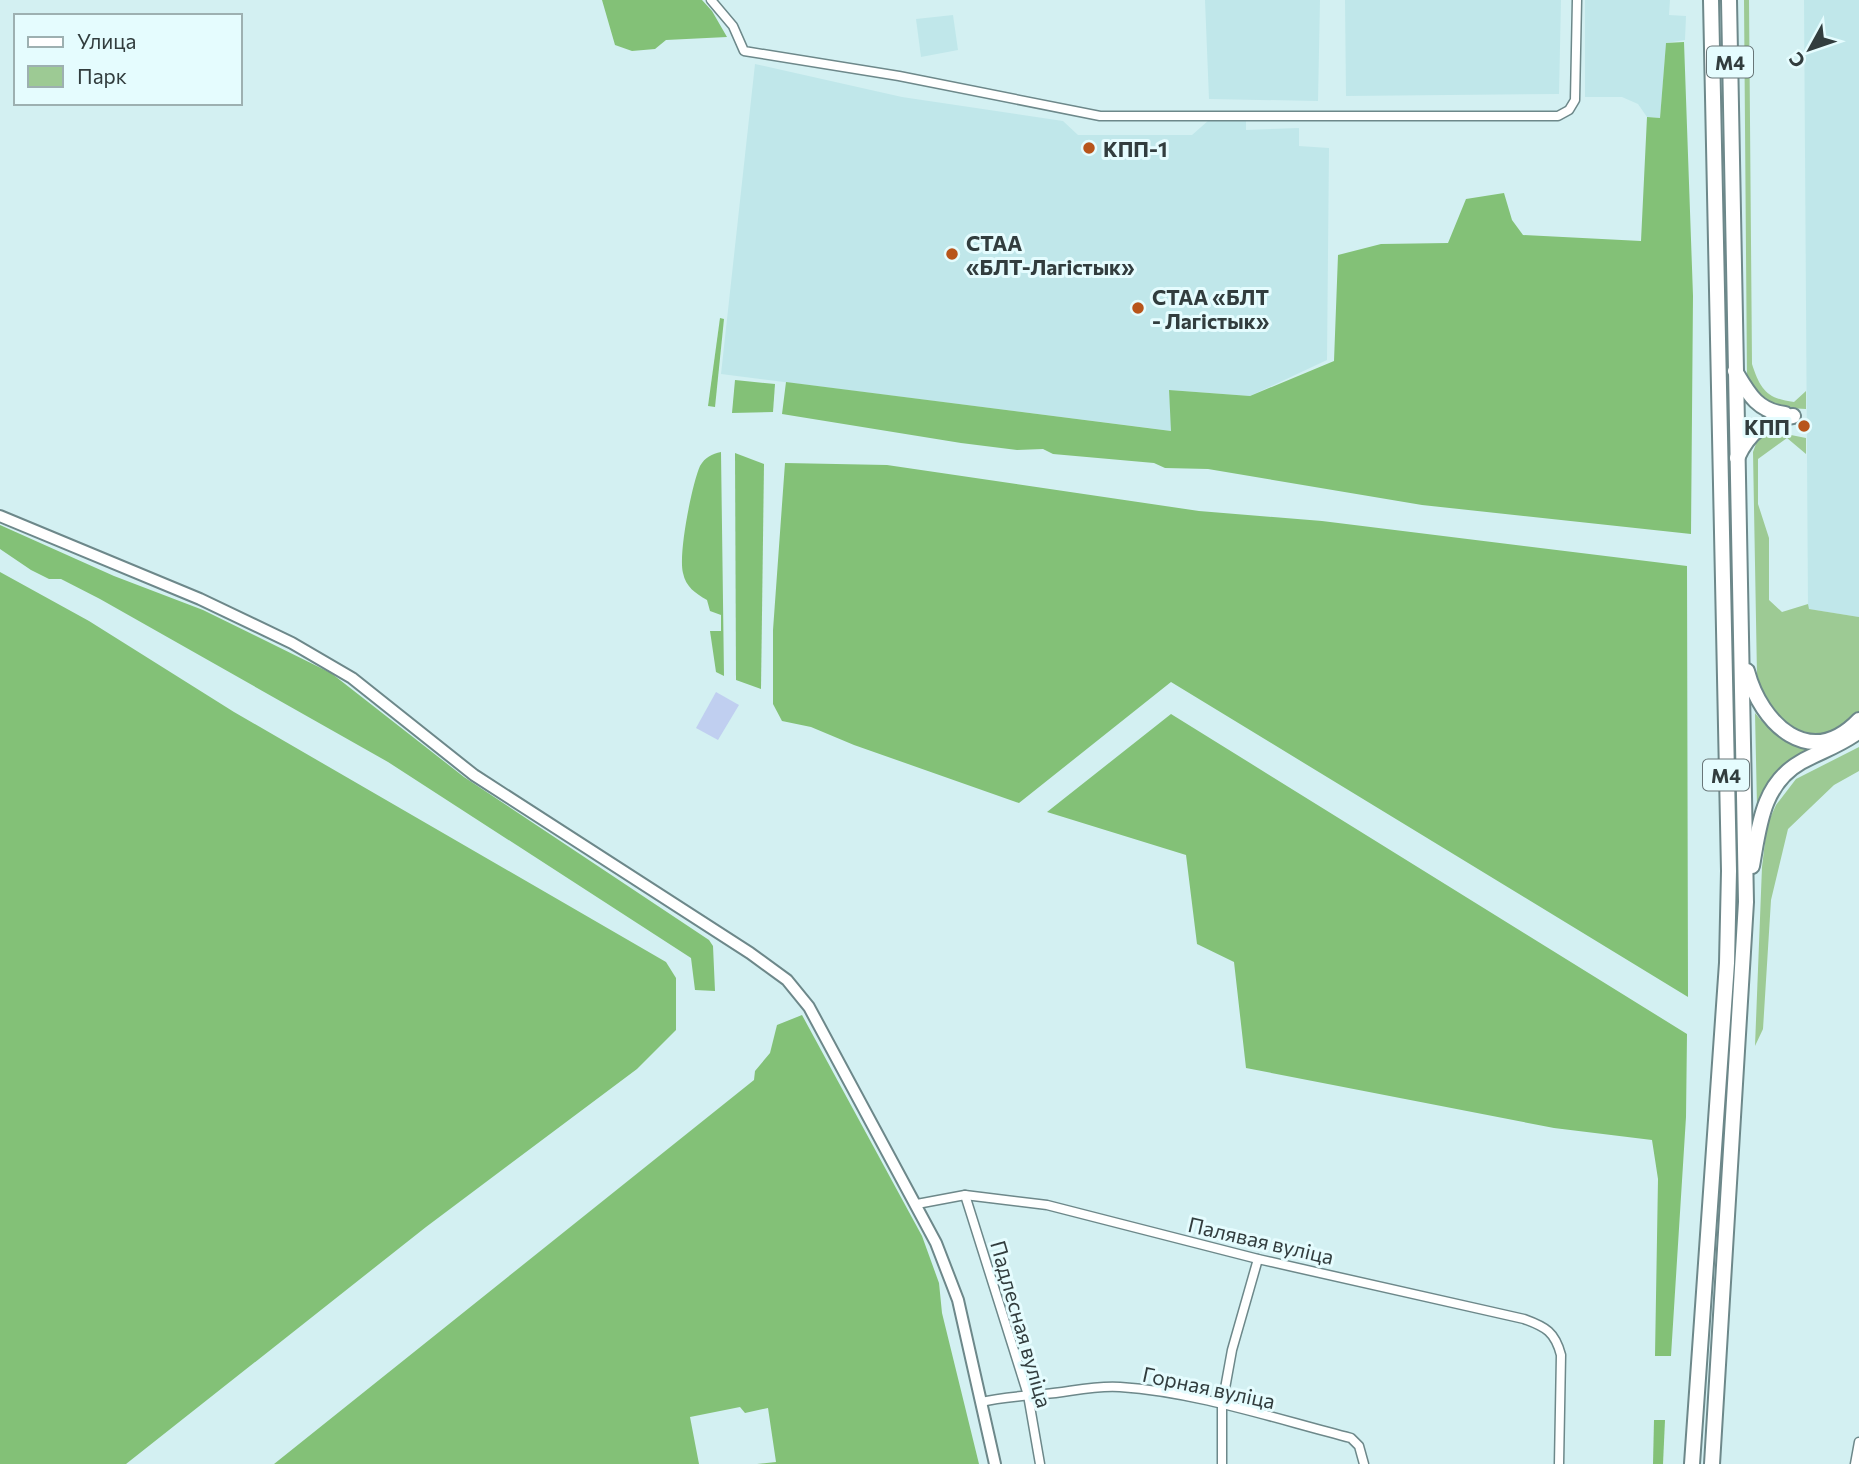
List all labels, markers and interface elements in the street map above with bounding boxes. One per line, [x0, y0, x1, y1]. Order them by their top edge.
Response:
legend [14, 14, 242, 105]
north arrow [1775, 14, 1845, 84]
text: Улица [77, 28, 136, 53]
road number: М4 [1707, 46, 1753, 78]
text: С [1784, 48, 1810, 73]
text: Парк [77, 63, 127, 88]
place label: КПП-1 [1103, 136, 1167, 161]
marker: КПП-1 [1081, 140, 1097, 156]
place label: СТАА «БЛТ-Лагістык» [966, 230, 1135, 279]
marker: СТАА «БЛТ-Лагістык» [944, 246, 960, 262]
place label: СТАА «БЛТ - Лагістык» [1152, 284, 1270, 333]
marker: СТАА «БЛТ - Лагістык» [1130, 300, 1146, 316]
place label: КПП [1744, 414, 1790, 439]
marker: КПП [1796, 418, 1812, 434]
road number: М4 [1703, 760, 1749, 790]
street label: Палявая вуліца [1186, 1211, 1336, 1269]
street label: Падлесная вуліца [986, 1238, 1058, 1410]
street label: Горная вуліца [1140, 1361, 1278, 1413]

